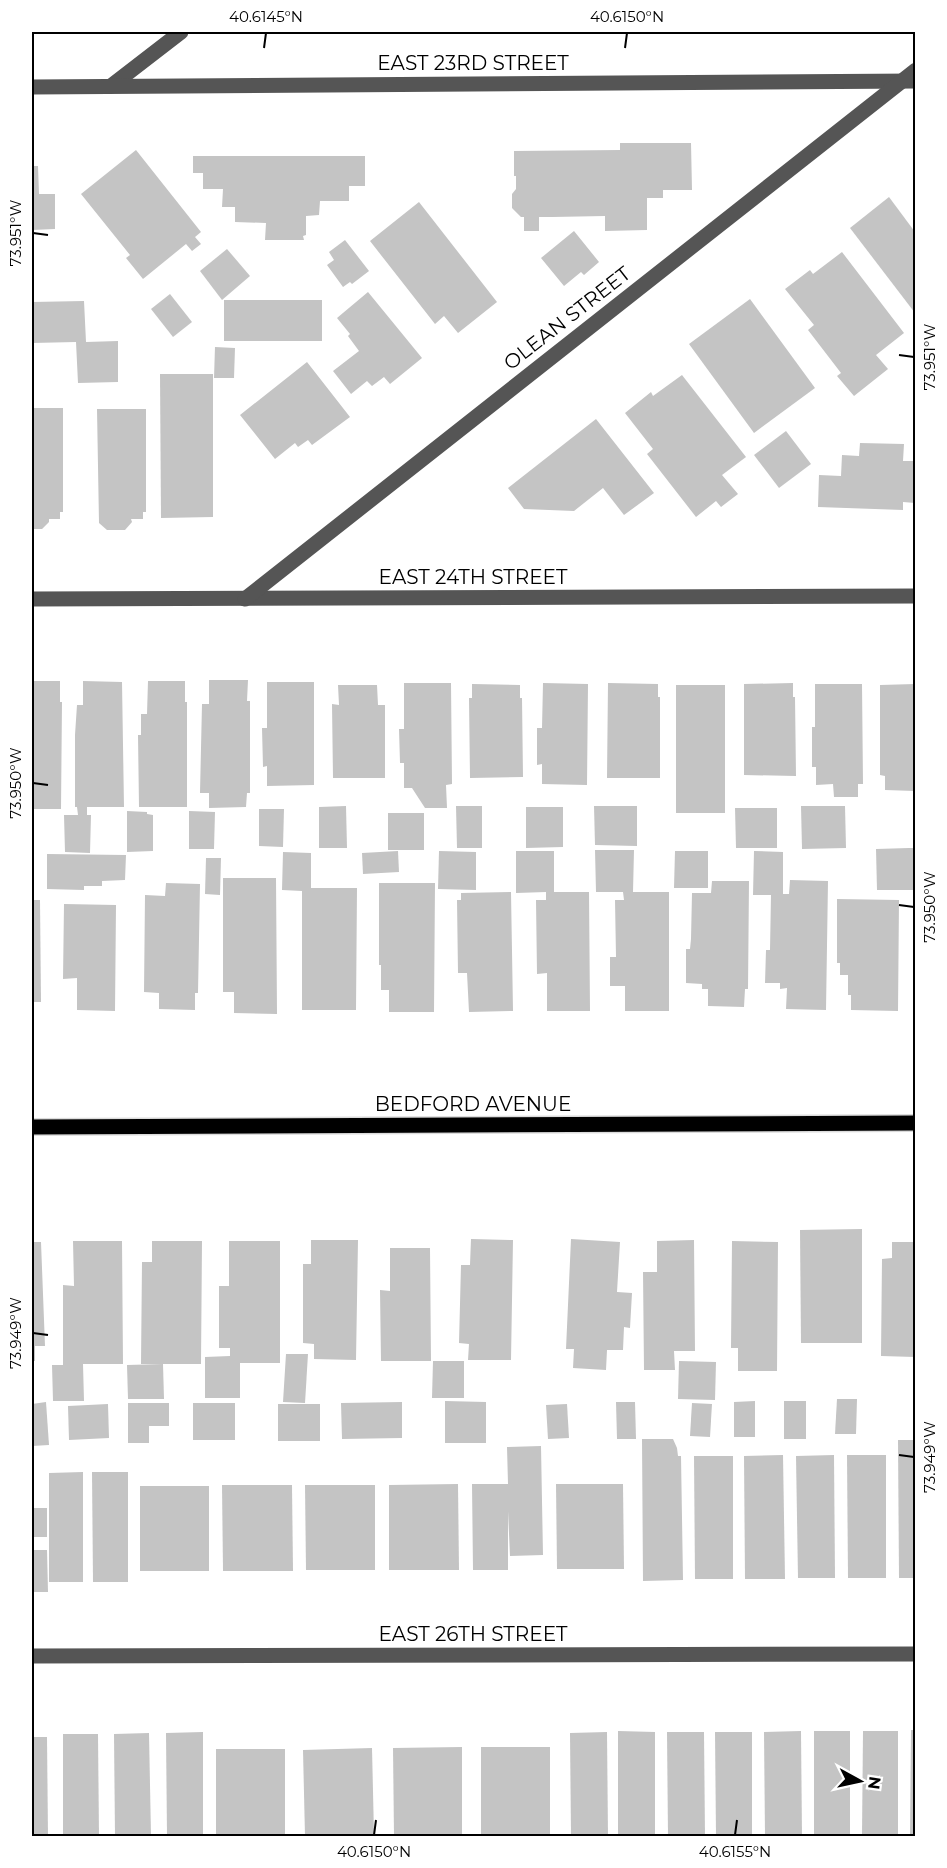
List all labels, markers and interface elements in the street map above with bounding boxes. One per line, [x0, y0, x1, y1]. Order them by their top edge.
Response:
text: 40.6145°N [229, 7, 303, 26]
text: 40.6150°N [590, 7, 664, 26]
street label: EAST 23RD STREET [377, 51, 569, 75]
text: 73.951°W [6, 199, 25, 266]
street label: OLEAN STREET [499, 261, 635, 375]
text: 73.951°W [920, 323, 939, 390]
street label: EAST 24TH STREET [379, 565, 568, 589]
text: 73.950°W [6, 747, 25, 819]
text: 73.950°W [920, 871, 939, 943]
street label: BEDFORD AVENUE [375, 1092, 571, 1116]
text: 73.949°W [6, 1297, 25, 1369]
text: 73.949°W [920, 1421, 939, 1493]
street label: EAST 26TH STREET [378, 1622, 568, 1646]
north arrow [830, 1751, 890, 1811]
text: N [864, 1775, 885, 1791]
text: 40.6150°N [337, 1842, 411, 1861]
text: 40.6155°N [699, 1842, 771, 1861]

